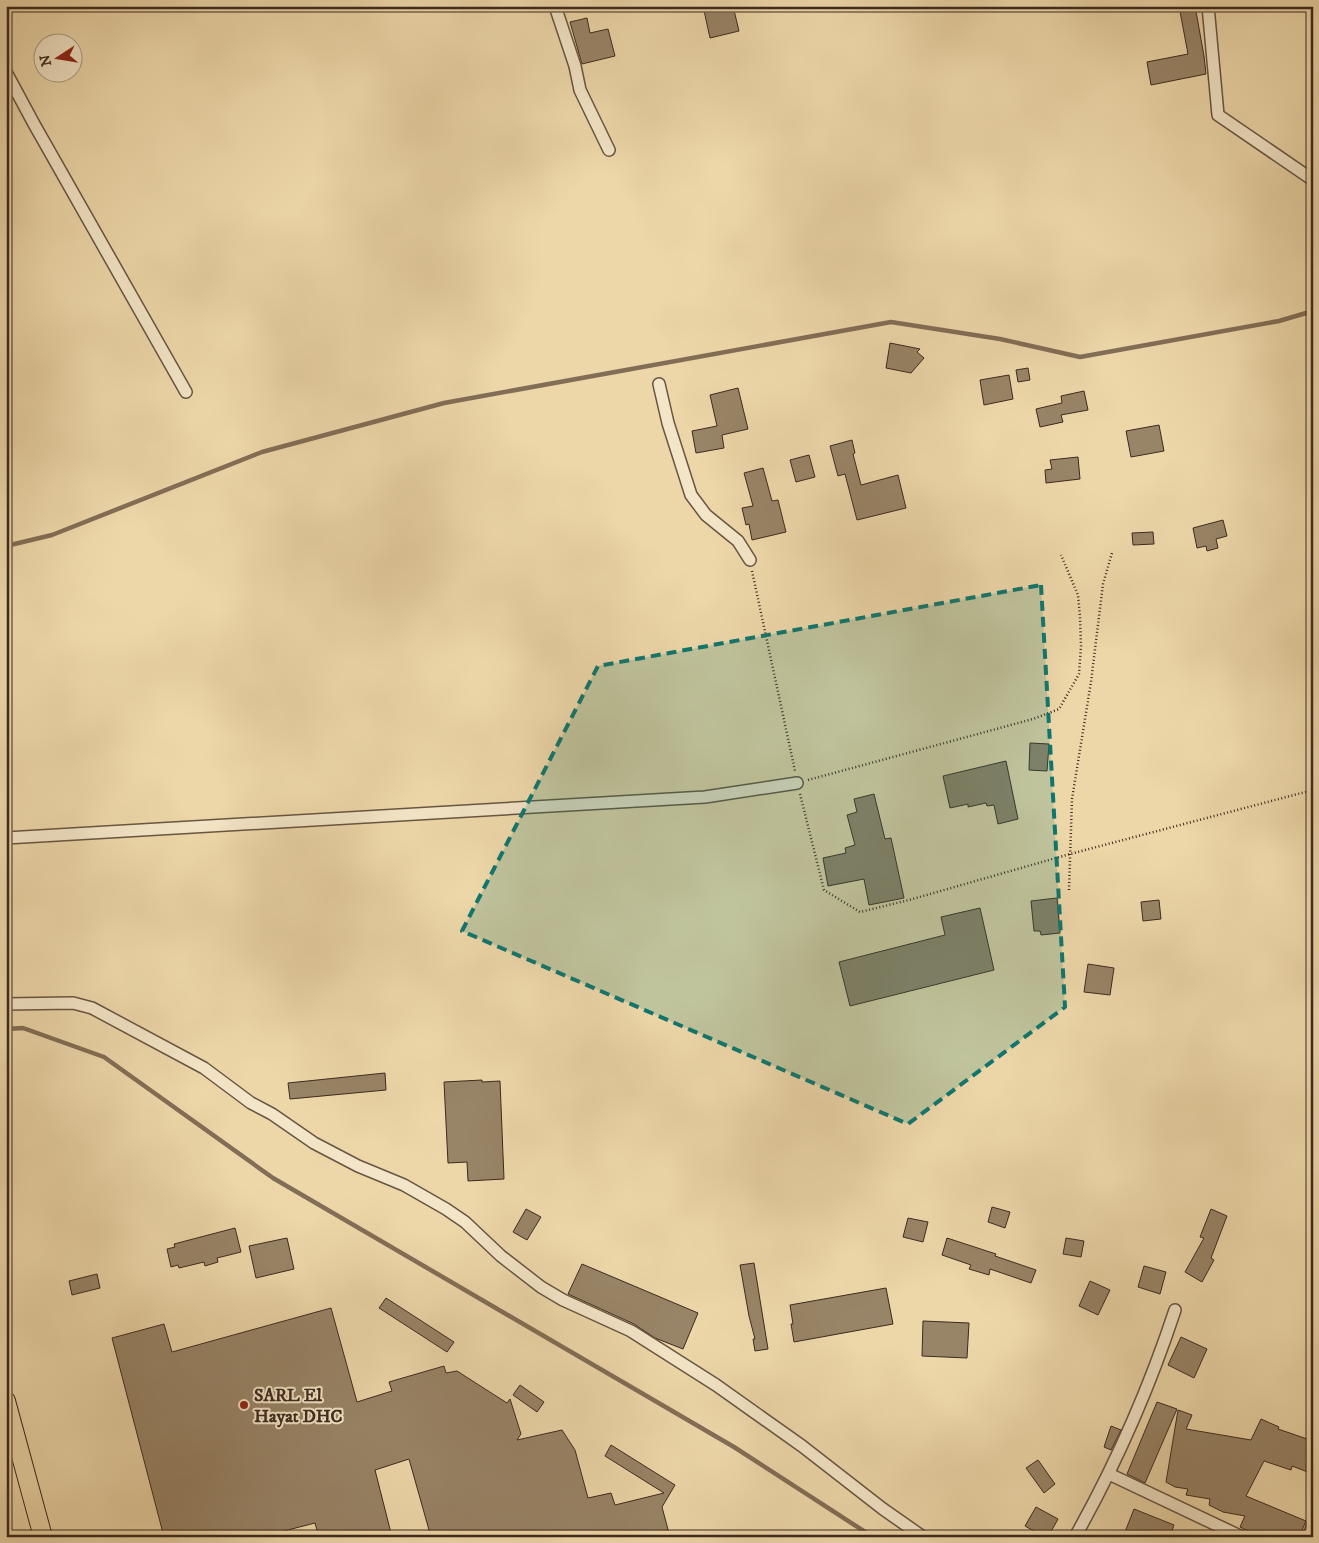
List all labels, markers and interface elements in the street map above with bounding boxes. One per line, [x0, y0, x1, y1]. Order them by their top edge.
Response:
north arrow [32, 32, 82, 82]
text: N [36, 53, 56, 68]
place label: SARL El Hayat DHC [254, 1385, 343, 1428]
marker: SARL El Hayat DHC [238, 1399, 250, 1411]

